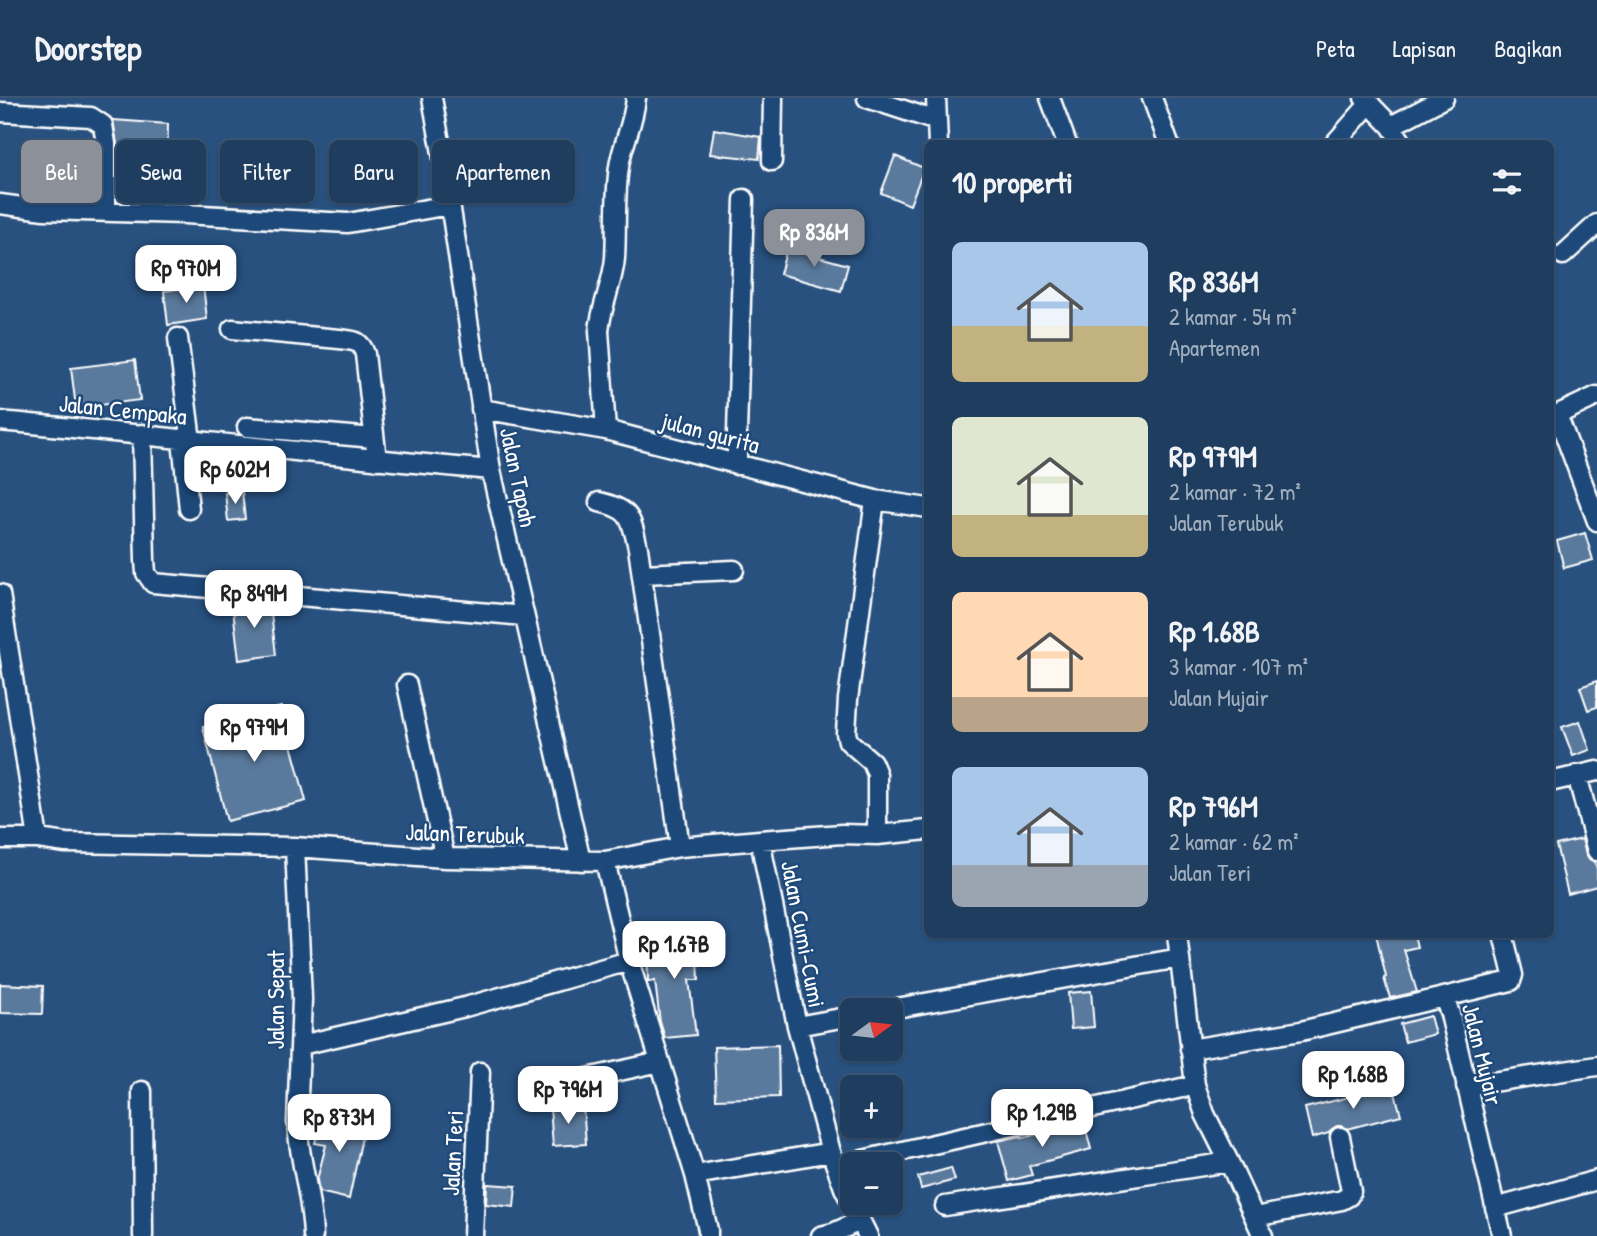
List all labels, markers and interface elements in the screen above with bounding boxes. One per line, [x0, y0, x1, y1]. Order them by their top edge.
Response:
text: Doorstep [35, 26, 141, 70]
text: Peta [1316, 32, 1355, 64]
text: Lapisan [1393, 32, 1456, 64]
text: Bagikan [1494, 32, 1562, 64]
chip: Beli [21, 140, 102, 203]
chip: Sewa [116, 140, 206, 203]
chip: Filter [220, 140, 315, 203]
chip: Baru [329, 140, 418, 203]
chip: Apartemen [432, 140, 575, 203]
text: 10 properti [952, 162, 1073, 202]
icon: filters [1488, 163, 1526, 201]
pin: Rp 836M [749, 209, 879, 269]
text: Rp 836M [780, 216, 848, 247]
pin: Rp 970M [121, 246, 251, 305]
text: Rp 970M [151, 252, 221, 283]
text: Rp 836M [1169, 261, 1259, 301]
icon: home [1008, 270, 1092, 354]
text: 2 kamar · 54 m² [1169, 301, 1297, 332]
text: Apartemen [1169, 332, 1260, 363]
street label: Jalan Cempaka [57, 386, 189, 432]
street label: julan gurita [656, 403, 763, 460]
street label: Jalan Tapah [493, 424, 545, 530]
text: Rp 979M [1169, 436, 1257, 476]
icon: home [1008, 445, 1092, 529]
pin: Rp 602M [170, 446, 300, 506]
text: Rp 602M [200, 453, 270, 484]
text: 2 kamar · 72 m² [1169, 476, 1301, 507]
text: Jalan Terubuk [1169, 507, 1284, 538]
pin: Rp 849M [189, 570, 319, 630]
text: Rp 849M [221, 577, 287, 608]
text: Rp 1.68B [1169, 611, 1260, 651]
icon: home [1008, 620, 1092, 704]
text: 3 kamar · 107 m² [1169, 651, 1308, 682]
text: Jalan Mujair [1169, 682, 1269, 713]
pin: Rp 979M [189, 704, 319, 764]
text: Rp 979M [220, 711, 288, 742]
text: Rp 796M [1169, 786, 1258, 826]
icon: home [1008, 795, 1092, 879]
street label: Jalan Terubuk [405, 815, 525, 851]
text: 2 kamar · 62 m² [1169, 826, 1298, 857]
text: Jalan Teri [1169, 857, 1251, 888]
street label: Jalan Cumi-Cumi [774, 858, 834, 1010]
pin: Rp 1.67B [602, 922, 746, 981]
text: Rp 1.67B [638, 928, 710, 959]
street label: Jalan Sepat [259, 950, 291, 1049]
north arrow [840, 998, 903, 1060]
map controls [840, 998, 903, 1215]
street label: Jalan Mujair [1455, 1000, 1511, 1108]
pin: Rp 1.68B [1281, 1052, 1425, 1111]
text: Rp 1.68B [1318, 1058, 1388, 1089]
pin: Rp 796M [503, 1066, 633, 1126]
text: Rp 796M [534, 1073, 602, 1104]
button: + [840, 1075, 903, 1138]
pin: Rp 1.29B [970, 1090, 1114, 1149]
pin: Rp 873M [274, 1094, 404, 1154]
text: Rp 1.29B [1007, 1096, 1077, 1127]
text: Rp 873M [304, 1101, 374, 1132]
street label: Jalan Teri [434, 1109, 470, 1197]
button: − [840, 1152, 903, 1215]

